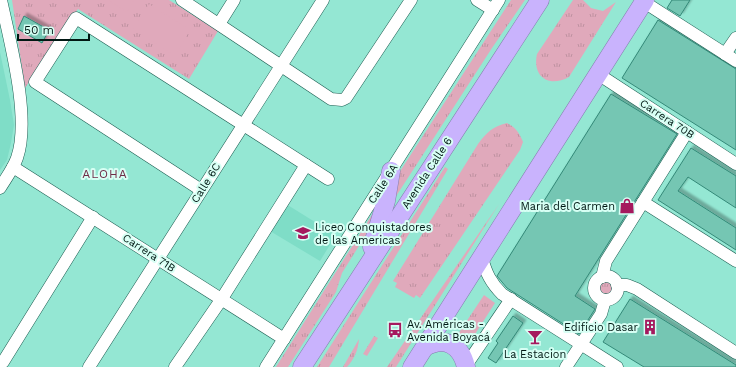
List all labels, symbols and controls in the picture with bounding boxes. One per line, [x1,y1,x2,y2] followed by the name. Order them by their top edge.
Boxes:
[18,16,89,42] scale bar
[24,23,54,37] text: 50 m
[637,97,697,141] street label: Carrera 70B
[399,135,455,211] street label: Avenida Calle 6
[189,160,224,205] street label: Calle 6C
[365,162,401,206] street label: Calle 6A
[82,167,128,181] district label: ALOHA
[618,197,636,215] shop icon: Maria del Carmen
[520,200,615,213] place label: Maria del Carmen
[315,221,432,247] place label: Liceo Conquistadores de las Americas
[294,224,312,242] school or university icon: Liceo Conquistadores de las Americas
[120,231,178,275] street label: Carrera 71B
[407,318,490,344] place label: Av. Américas - Avenida Boyacá
[641,318,659,336] building icon: Edificio Dasar
[386,321,404,339] bus stop icon: Av. Américas - Avenida Boyacá
[564,321,638,334] place label: Edificio Dasar
[526,328,544,346] bar icon: La Estacion
[504,348,566,361] place label: La Estacion

